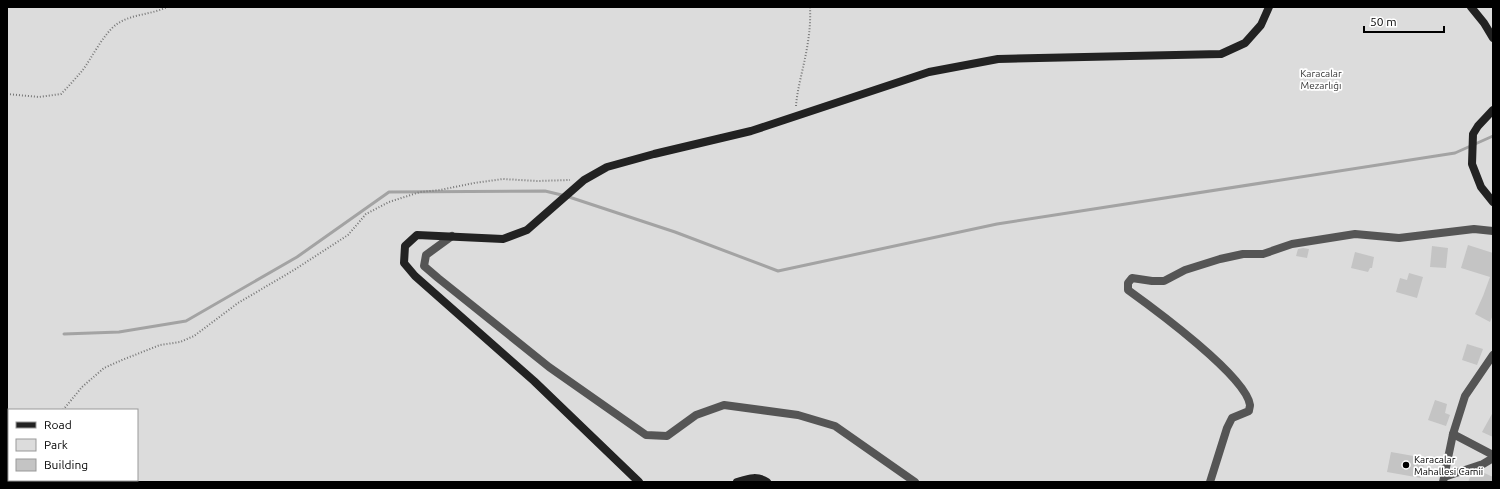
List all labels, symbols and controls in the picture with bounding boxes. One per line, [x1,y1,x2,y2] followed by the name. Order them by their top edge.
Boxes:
[1364,8,1444,34] scale bar
[1370,15,1397,28] text: 50 m
[1300,68,1342,91] park label: Karacalar Mezarlığı
[8,409,138,481] legend
[44,418,72,431] text: Road
[44,438,68,451] text: Park
[1414,454,1483,477] place label: Karacalar Mahallesi Camii
[44,458,88,471] text: Building
[1401,460,1411,470] marker: Karacalar Mahallesi Camii

